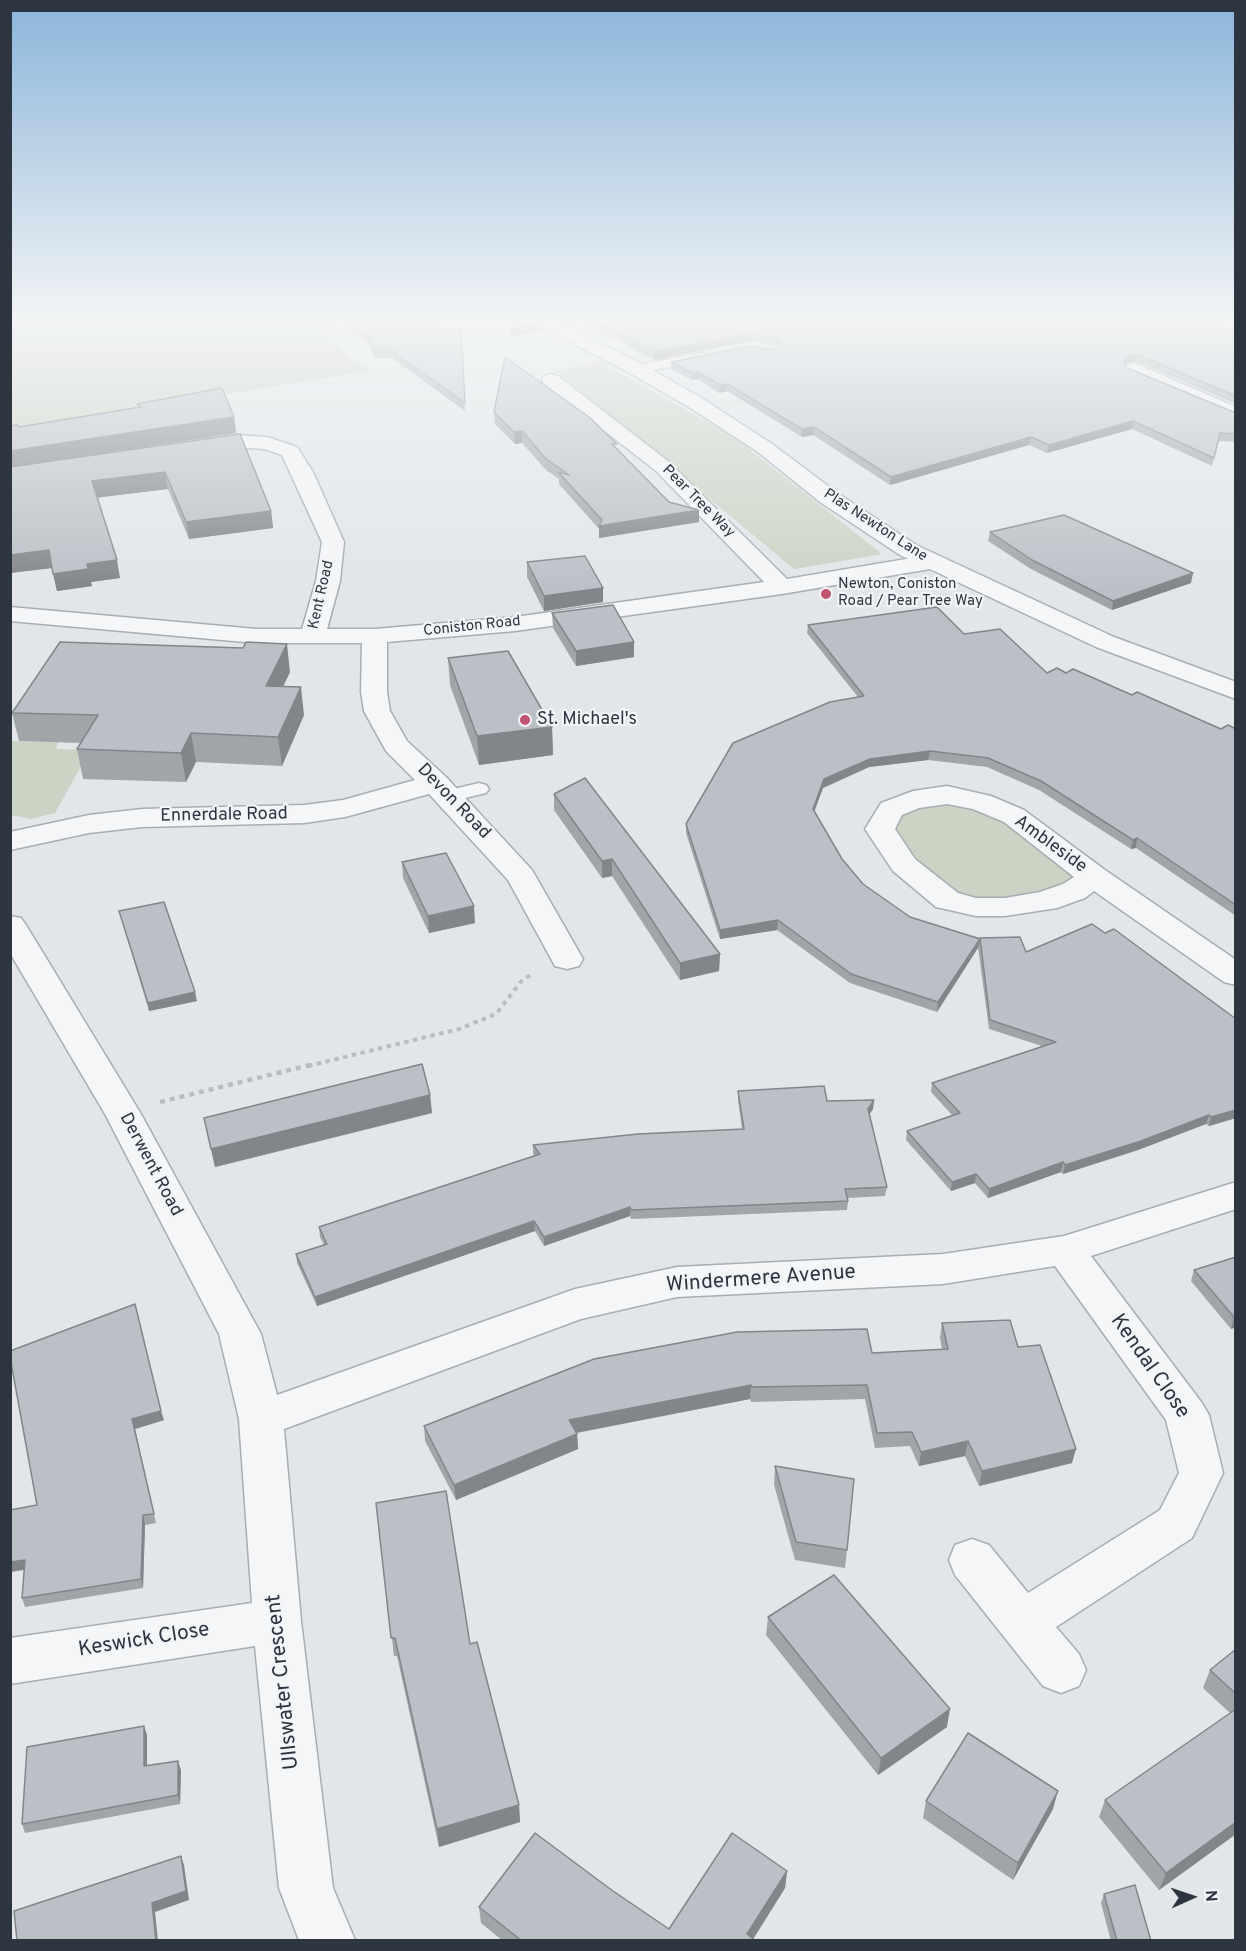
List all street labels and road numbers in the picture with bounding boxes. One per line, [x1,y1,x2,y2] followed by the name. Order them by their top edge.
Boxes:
[658,462,738,542] street label: Pear Tree Way
[820,486,930,566] street label: Plas Newton Lane
[305,559,339,631] street label: Kent Road
[422,613,522,641] street label: Coniston Road
[412,760,494,844] street label: Devon Road
[160,804,288,828] street label: Ennerdale Road
[1009,811,1091,879] street label: Ambleside
[114,1110,186,1220] street label: Derwent Road
[665,1261,857,1299] street label: Windermere Avenue
[1104,1310,1194,1424] street label: Kendal Close
[262,1593,306,1771] street label: Ullswater Crescent
[77,1618,211,1664] street label: Keswick Close

